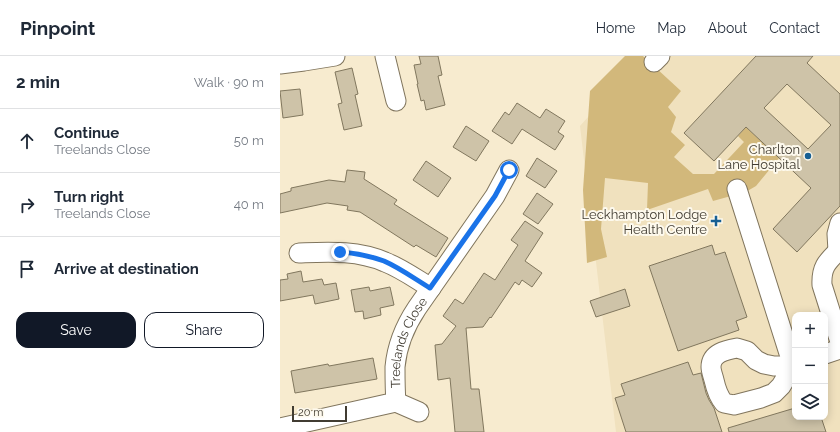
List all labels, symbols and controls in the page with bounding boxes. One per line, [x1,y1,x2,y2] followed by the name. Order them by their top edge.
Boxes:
[20,17,95,39] text: Pinpoint
[596,20,635,36] text: Home
[657,20,686,36] text: Map
[708,20,747,36] text: About
[769,20,820,36] text: Contact
[16,72,60,92] text: 2 min
[194,75,264,90] text: Walk · 90 m
[54,124,119,142] text: Continue
[16,130,38,152] icon: ahead
[234,133,264,148] text: 50 m
[54,142,150,157] text: Treelands Close
[717,142,800,172] place label: Charlton Lane Hospital
[803,151,813,161] marker: Charlton Lane Hospital
[500,161,518,179] route start
[54,188,124,206] text: Turn right
[16,194,38,216] icon: right
[234,197,264,212] text: 40 m
[54,206,150,221] text: Treelands Close
[582,207,707,237] place label: Leckhampton Lodge Health Centre
[710,215,722,227] marker: Leckhampton Lodge Health Centre
[331,243,349,261] route end
[16,258,38,280] icon: arrive
[54,260,199,278] text: Arrive at destination
[388,294,430,388] street label: Treelands Close
[16,312,136,348] button: Save
[144,312,264,348] button: Share
[792,312,828,420] map controls
[792,312,828,348] button: +
[792,348,828,384] button: −
[792,384,828,420] button: layers
[292,404,347,423] scale bar
[298,406,323,419] text: 20 m

